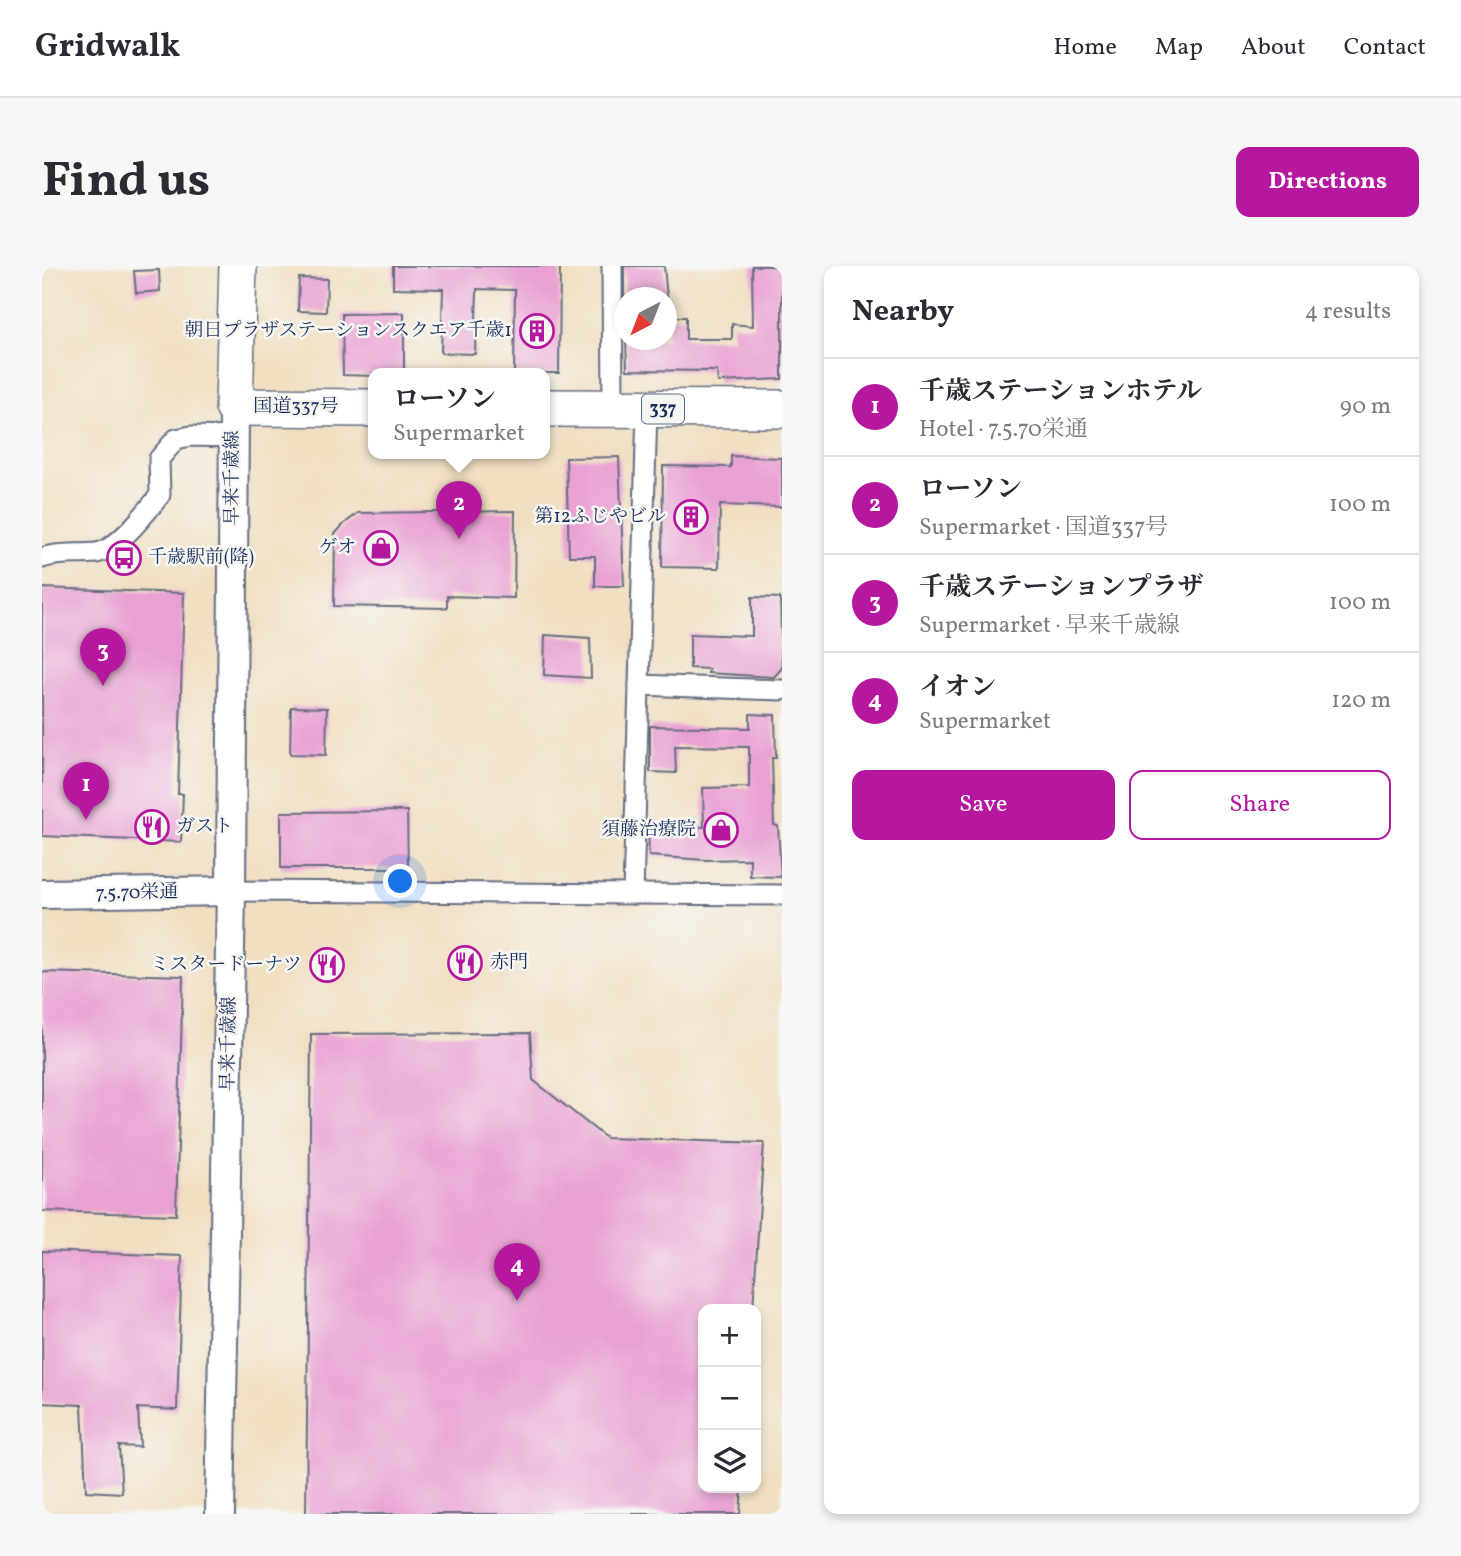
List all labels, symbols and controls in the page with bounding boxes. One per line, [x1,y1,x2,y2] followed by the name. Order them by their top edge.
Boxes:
[35,25,180,71] text: Gridwalk
[1053,31,1117,65] text: Home
[1155,31,1203,65] text: Map
[1241,31,1306,65] text: About
[1344,31,1426,65] text: Contact
[1236,147,1419,217] button: Directions
[42,148,210,217] text: Find us
[614,287,677,350] north arrow
[852,291,954,333] text: Nearby
[1305,296,1391,328] text: 4 results
[518,312,556,350] building icon: 朝日プラザステーションスクエア千歳1
[184,318,512,344] place label: 朝日プラザステーションスクエア千歳1
[368,368,550,459] popup
[919,374,1202,410] text: 千歳ステーションホテル
[393,382,496,418] text: ローソン
[870,391,880,423] text: 1
[1340,391,1391,423] text: 90 m
[253,394,339,420] street label: 国道337号
[642,394,684,424] road number: 337
[919,414,1088,446] text: Hotel · 7.5.70栄通
[393,418,525,450] text: Supermarket
[220,430,246,526] street label: 早来千歳線
[919,472,1022,508] text: ローソン
[436,481,482,539] pin: 2
[869,489,881,521] text: 2
[1329,489,1391,521] text: 100 m
[672,498,710,536] building icon: 第12ふじやビル
[534,504,666,530] place label: 第12ふじやビル
[919,512,1168,544] text: Supermarket · 国道337号
[362,529,400,567] shop icon: ゲオ
[318,535,356,561] place label: ゲオ
[105,539,143,577] bus stop icon: 千歳駅前(降)
[148,545,254,571] place label: 千歳駅前(降)
[919,570,1203,606] text: 千歳ステーションプラザ
[869,587,881,619] text: 3
[1329,587,1391,619] text: 100 m
[919,610,1180,642] text: Supermarket · 早来千歳線
[80,628,126,686] pin: 3
[919,670,996,706] text: イオン
[868,685,882,717] text: 4
[1331,685,1391,717] text: 120 m
[919,706,1051,738] text: Supermarket
[63,762,109,820] pin: 1
[852,770,1115,840] button: Save
[1129,770,1391,840] button: Share
[133,808,171,846] restaurant icon: ガスト
[702,811,740,849] shop icon: 須藤治療院
[176,814,233,840] place label: ガスト
[601,817,696,843] place label: 須藤治療院
[383,864,417,898] your location
[96,879,178,907] street label: 7.5.70栄通
[446,944,484,982] restaurant icon: 赤門
[308,946,346,984] restaurant icon: ミスタードーナツ
[490,950,528,976] place label: 赤門
[150,952,302,978] place label: ミスタードーナツ
[215,996,243,1092] street label: 早来千歳線
[494,1243,540,1301] pin: 4
[698,1304,761,1493] map controls
[698,1304,761,1367] button: +
[698,1367,761,1430] button: −
[698,1430,761,1493] button: layers

